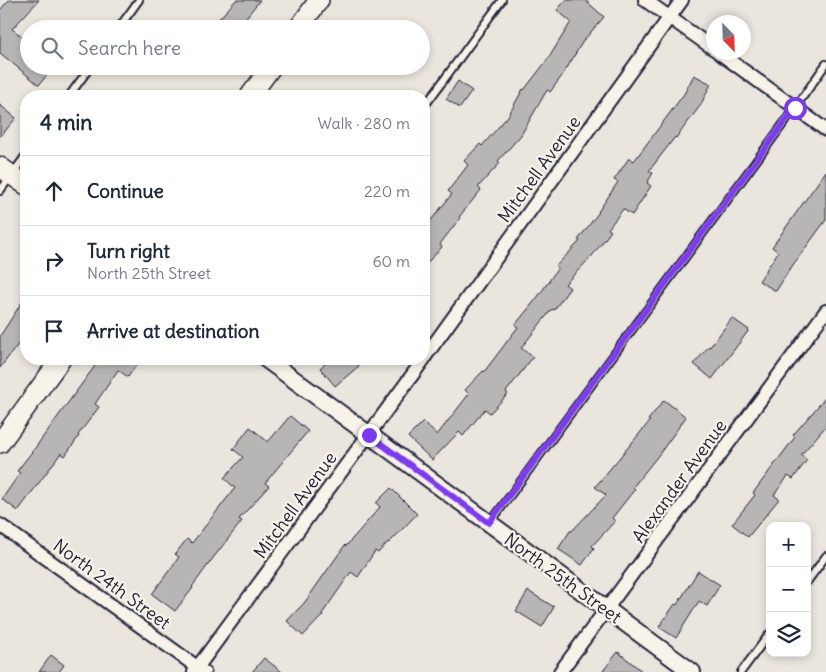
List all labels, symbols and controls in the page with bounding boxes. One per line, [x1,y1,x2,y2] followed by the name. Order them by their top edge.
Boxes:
[706,15,751,60] north arrow
[20,20,430,75] search box
[38,34,66,62] icon: search
[78,36,181,60] text: Search here
[784,97,807,120] route start
[40,109,92,136] text: 4 min
[493,111,585,227] street label: Mitchell Avenue
[318,113,410,133] text: Walk · 280 m
[40,177,68,205] icon: ahead
[87,179,164,203] text: Continue
[364,181,410,201] text: 220 m
[87,239,170,263] text: Turn right
[40,247,68,275] icon: right
[372,251,410,271] text: 60 m
[87,263,211,283] text: North 25th Street
[40,317,68,345] icon: arrive
[87,319,260,343] text: Arrive at destination
[627,415,731,547] street label: Alexander Avenue
[358,424,381,447] route end
[249,447,341,563] street label: Mitchell Avenue
[766,522,811,657] map controls
[766,522,811,567] button: +
[500,528,626,628] street label: North 25th Street
[49,534,175,634] street label: North 24th Street
[766,567,811,612] button: −
[766,612,811,657] button: layers

